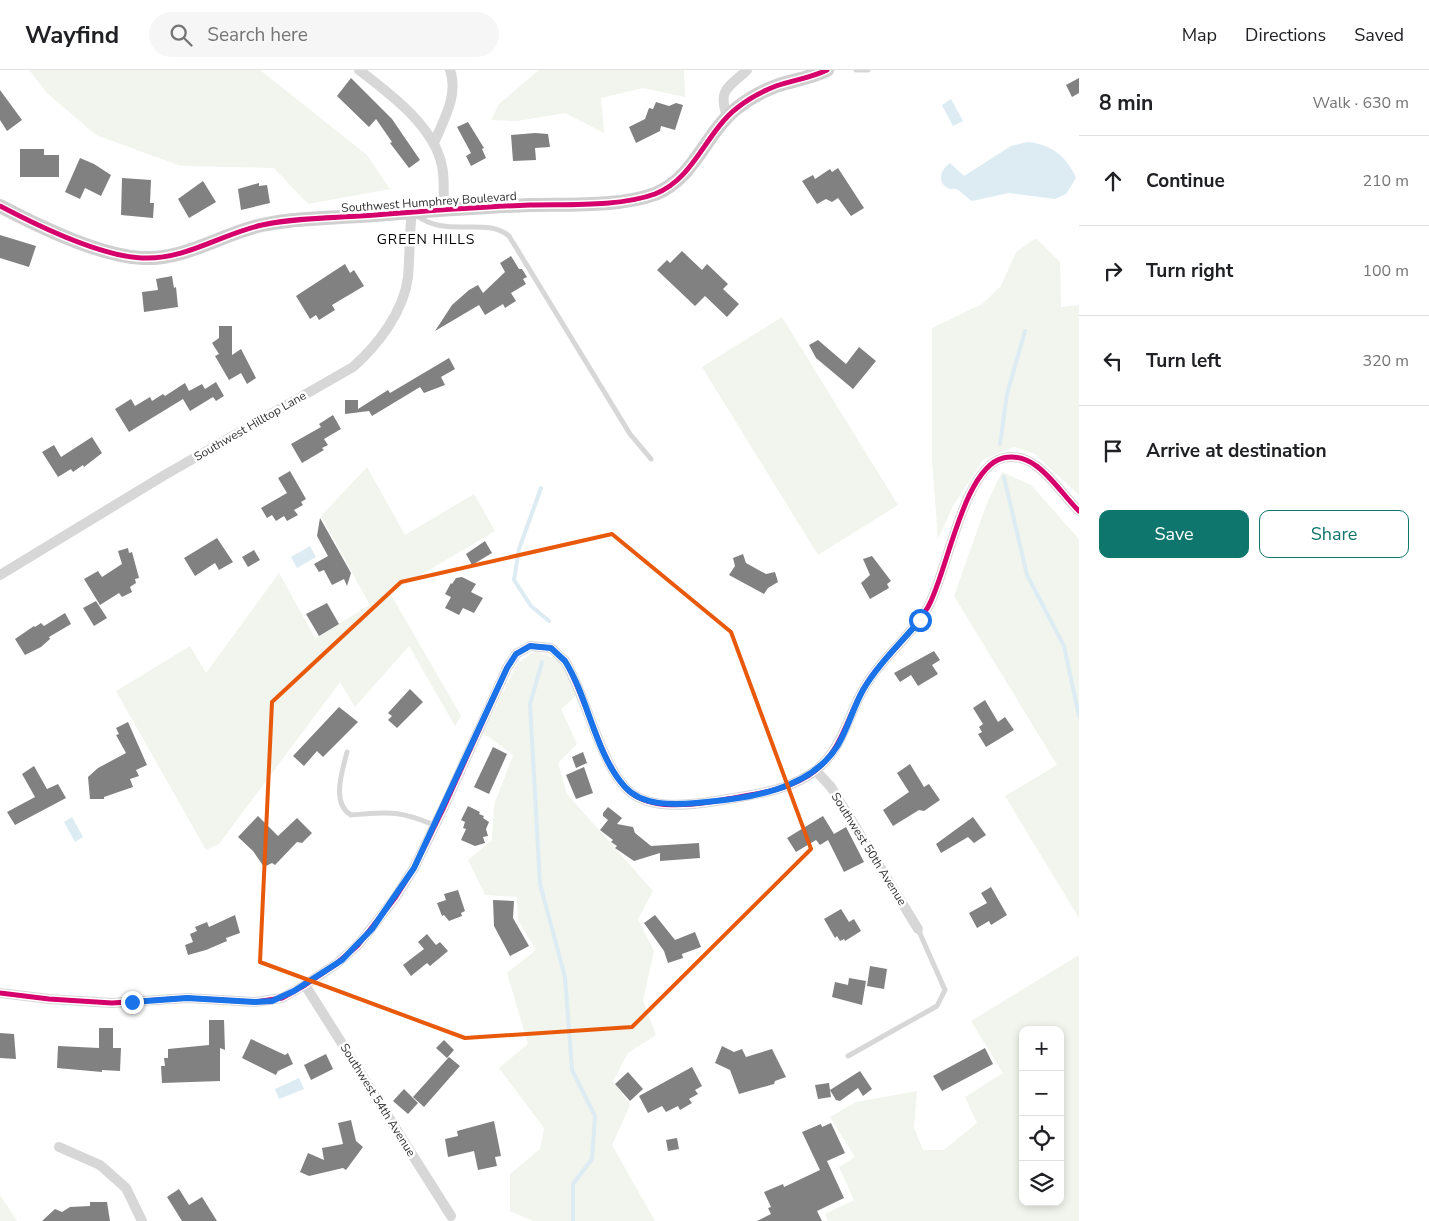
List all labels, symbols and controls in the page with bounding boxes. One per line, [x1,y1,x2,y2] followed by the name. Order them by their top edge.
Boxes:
[149,12,499,57] search box
[25,19,119,51] text: Wayfind
[167,21,195,49] icon: search
[207,22,308,48] text: Search here
[1182,23,1217,47] text: Map
[1245,23,1326,47] text: Directions
[1354,23,1404,47] text: Saved
[1099,89,1153,117] text: 8 min
[1313,92,1409,114] text: Walk · 630 m
[1099,167,1127,195] icon: ahead
[1146,168,1225,194] text: Continue
[1362,170,1409,192] text: 210 m
[341,188,517,216] street label: Southwest Humphrey Boulevard
[377,230,475,249] district label: GREEN HILLS
[1099,257,1127,285] icon: right
[1146,258,1233,284] text: Turn right
[1362,260,1409,282] text: 100 m
[1099,347,1127,375] icon: left
[1146,348,1221,374] text: Turn left
[1362,350,1409,372] text: 320 m
[191,387,309,465] street label: Southwest Hilltop Lane
[1099,437,1127,465] icon: arrive
[1146,438,1327,464] text: Arrive at destination
[1099,510,1249,558] button: Save
[1259,510,1409,558] button: Share
[909,609,932,632] route start
[828,789,910,909] street label: Southwest 50th Avenue
[121,991,144,1014] route end
[1019,1026,1064,1206] map controls
[1019,1026,1064,1071] button: +
[337,1040,419,1160] street label: Southwest 54th Avenue
[1019,1071,1064,1116] button: −
[1019,1116,1064,1161] button: locate
[1019,1161,1064,1206] button: layers

